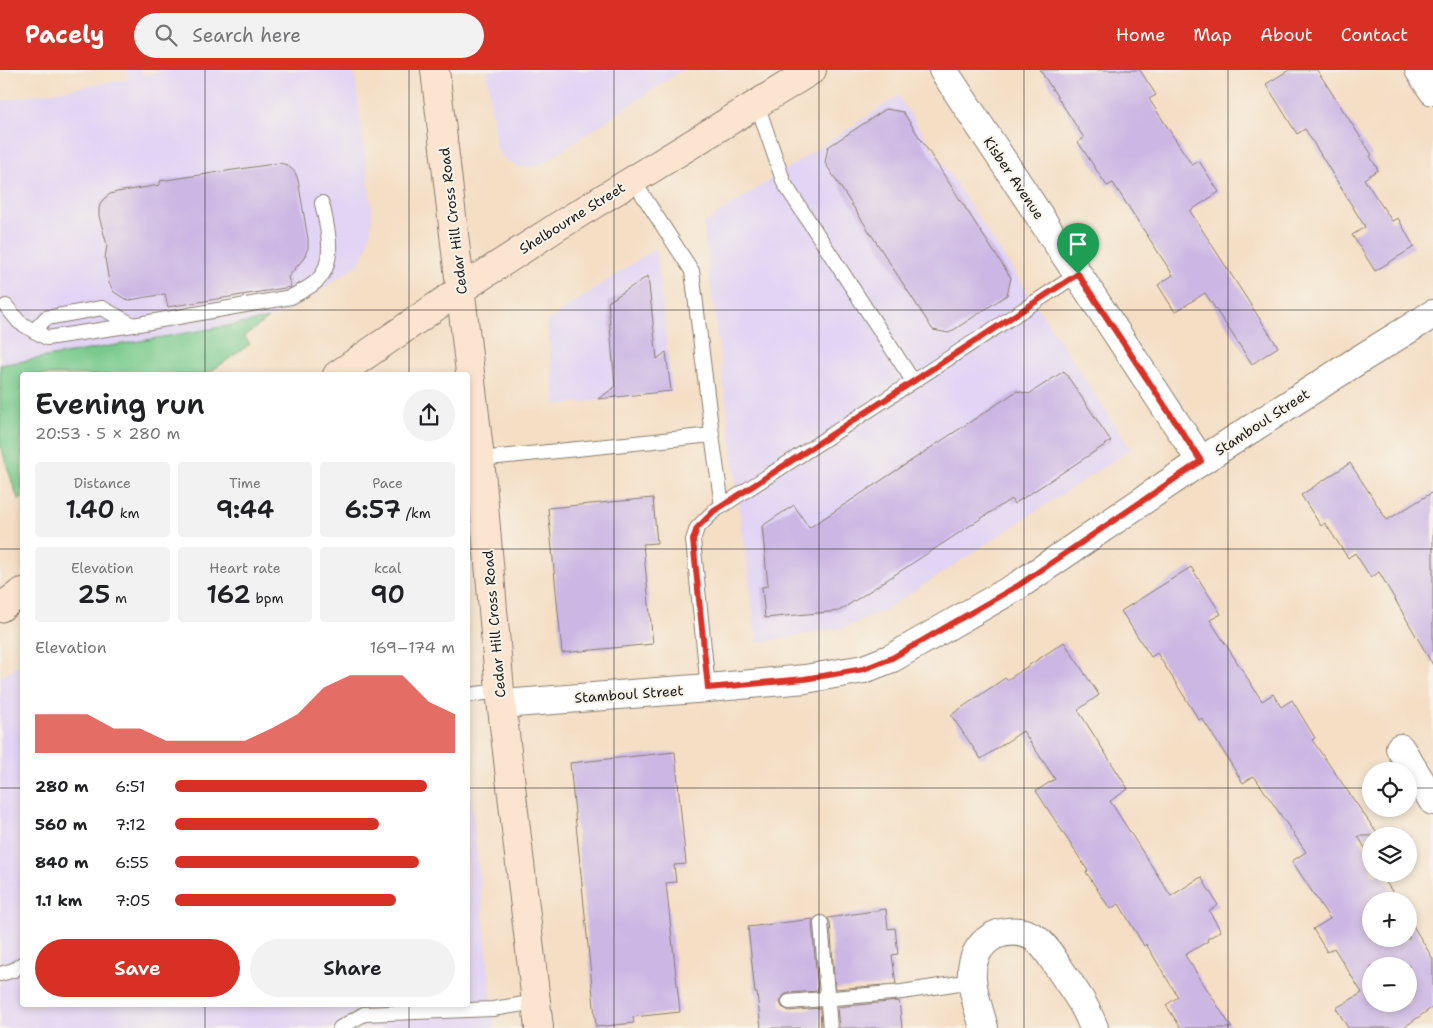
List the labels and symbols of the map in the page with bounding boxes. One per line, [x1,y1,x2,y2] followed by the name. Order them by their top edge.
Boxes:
[980,133,1048,223] street label: Kisber Avenue
[435,146,471,295] street label: Cedar Hill Cross Road
[516,178,628,258] street label: Shelbourne Street
[1057,223,1099,274] pin
[1211,385,1313,459] street label: Stamboul Street
[479,549,509,698] street label: Cedar Hill Cross Road
[574,681,684,707] street label: Stamboul Street

